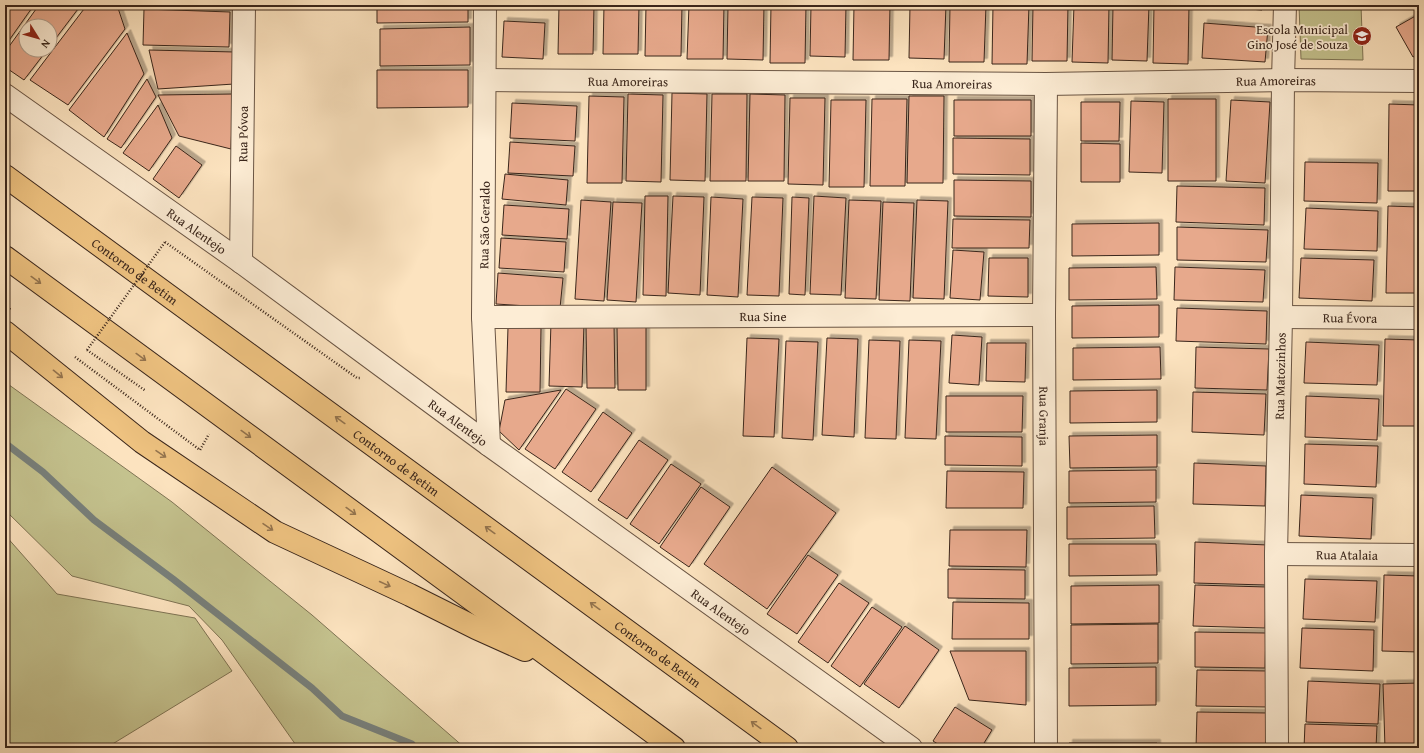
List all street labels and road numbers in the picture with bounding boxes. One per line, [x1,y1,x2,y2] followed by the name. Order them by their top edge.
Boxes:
[1236,71,1316,91] street label: Rua Amoreiras
[588,72,668,91] street label: Rua Amoreiras
[912,74,992,94] street label: Rua Amoreiras
[233,105,253,162] street label: Rua Póvoa
[474,181,495,269] street label: Rua São Geraldo
[163,203,231,259] street label: Rua Alentejo
[88,233,182,310] street label: Contorno de Betim
[739,307,787,326] street label: Rua Sine
[1323,308,1378,328] street label: Rua Évora
[1270,332,1291,420] street label: Rua Matozinhos
[1034,386,1054,447] street label: Rua Granja
[424,394,492,451] street label: Rua Alentejo
[349,425,444,501] street label: Contorno de Betim
[1316,545,1379,565] street label: Rua Atalaia
[687,584,755,640] street label: Rua Alentejo
[611,616,705,692] street label: Contorno de Betim

